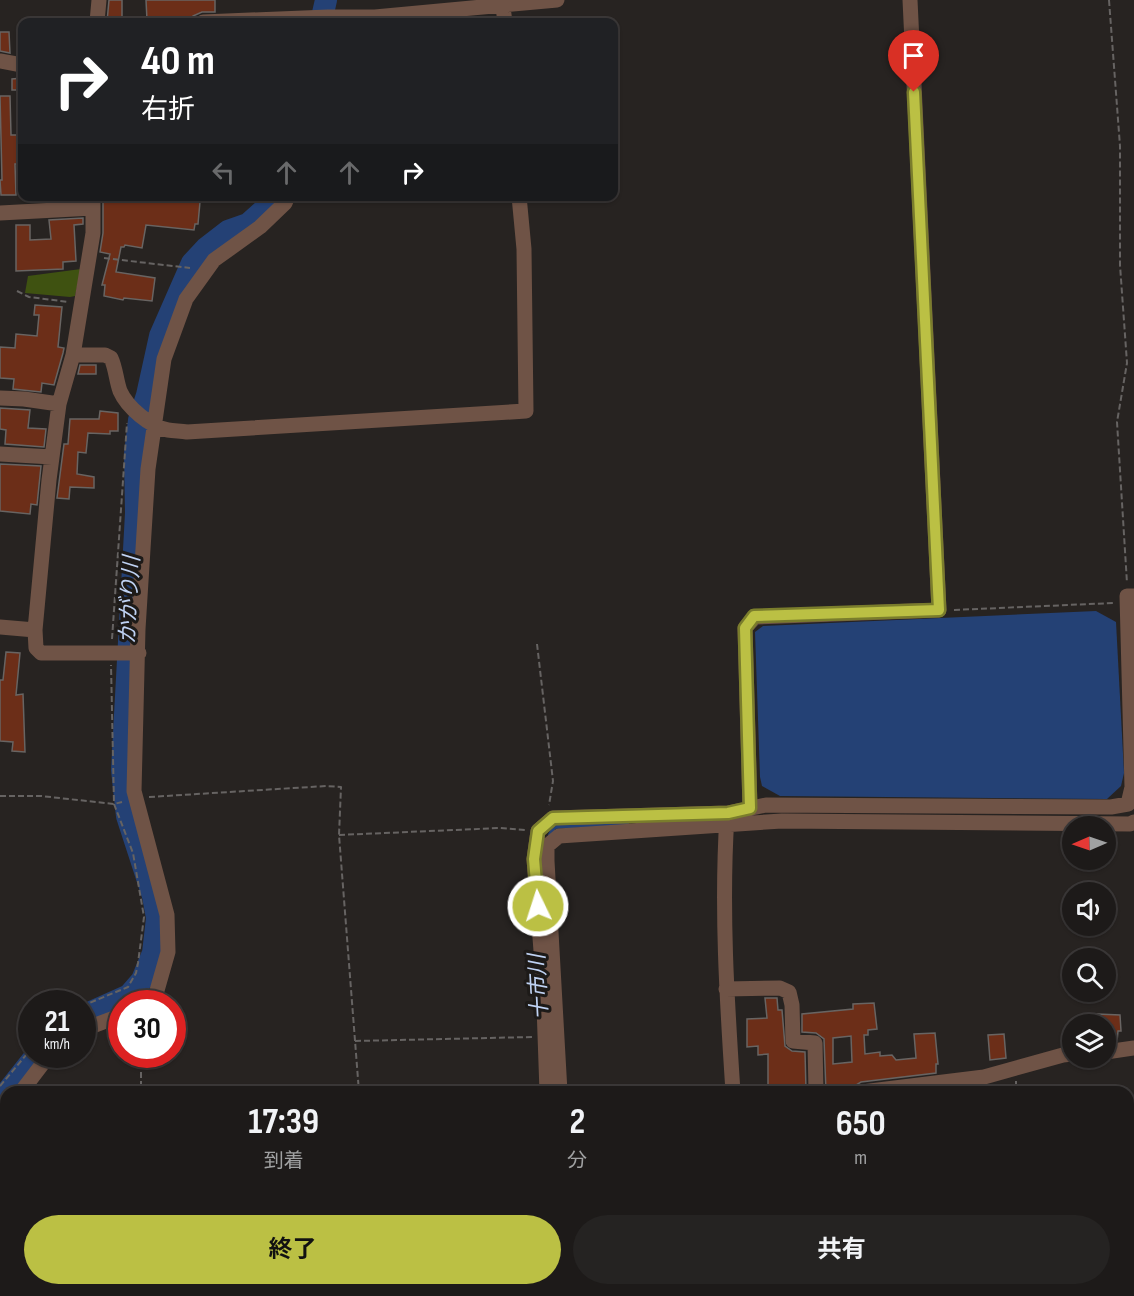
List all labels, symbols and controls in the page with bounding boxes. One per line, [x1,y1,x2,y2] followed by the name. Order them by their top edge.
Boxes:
[888,30,939,92] pin
[141,36,215,87] text: 40 m
[897,39,930,72] icon: arrive
[42,42,120,120] icon: right
[141,94,195,126] text: 右折
[207,156,240,189] icon: left
[270,156,303,189] icon: ahead
[333,156,366,189] icon: ahead
[396,156,429,189] icon: right
[114,553,146,645] water label: かがり川
[1062,816,1116,870] north arrow
[1062,816,1116,1068] map controls
[506,874,570,938] position arrow
[1062,882,1116,936] button: sound
[1062,948,1116,1002] button: search
[524,951,554,1021] water label: 十市川
[108,990,186,1068] speed limit sign: 30
[45,1004,69,1040] text: 21
[1062,1014,1116,1068] button: layers
[44,1035,70,1054] text: km/h
[248,1101,319,1144] text: 17:39
[569,1101,585,1144] text: 2
[836,1103,886,1146] text: 650
[854,1146,867,1170] text: m
[264,1149,304,1173] text: 到着
[567,1149,587,1173] text: 分
[24,1215,561,1284] button: 終了
[573,1215,1110,1284] button: 共有

